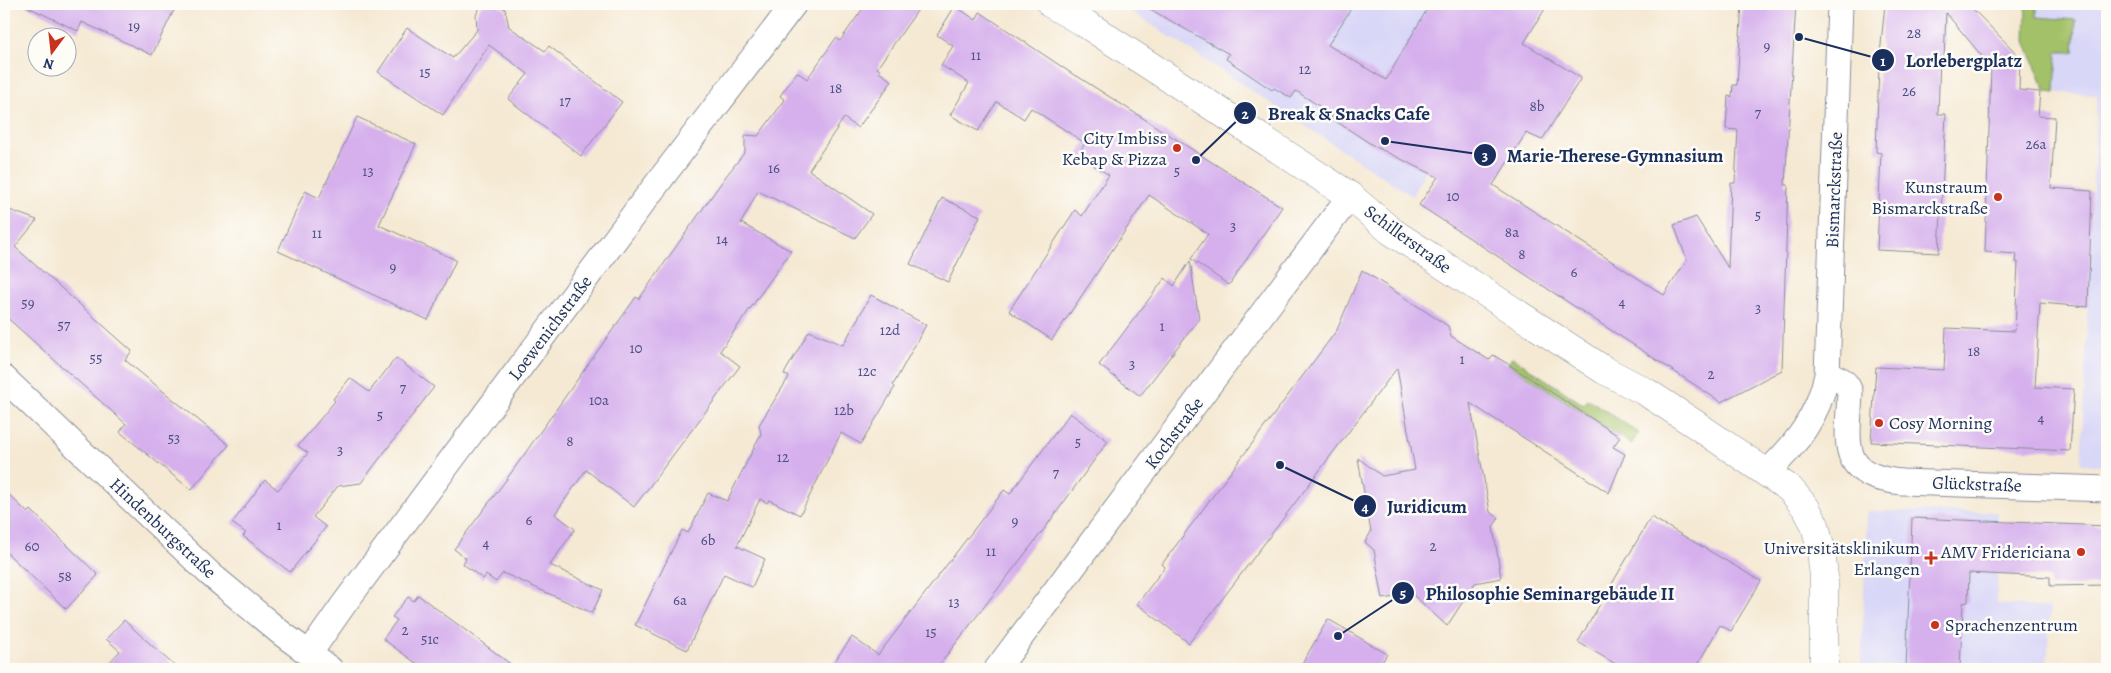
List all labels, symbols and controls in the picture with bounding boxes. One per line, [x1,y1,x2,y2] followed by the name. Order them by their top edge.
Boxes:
[128,16,140,36] house number: 19
[1907,23,1921,43] house number: 28
[28,28,78,78] north arrow
[1764,36,1771,56] house number: 9
[1870,43,2032,77] callout: Lorlebergplatz
[971,45,981,65] house number: 11
[1906,48,2023,74] text: Lorlebergplatz
[1880,51,1886,71] text: 1
[41,54,56,75] text: N
[1299,59,1311,79] house number: 12
[419,62,431,82] house number: 15
[830,78,842,98] house number: 18
[1902,81,1916,101] house number: 26
[559,91,571,111] house number: 17
[1233,96,1440,130] callout: Break & Snacks Cafe
[1530,96,1545,116] house number: 8b
[1268,101,1430,127] text: Break & Snacks Cafe
[1755,103,1762,123] house number: 7
[1241,104,1249,124] text: 2
[1062,126,1168,171] place label: City Imbiss Kebap & Pizza
[1820,131,1848,249] street label: Bismarckstraße
[2025,134,2047,154] house number: 26a
[1472,138,1734,172] callout: Marie-Therese-Gymnasium
[1171,142,1183,154] marker: City Imbiss Kebap & Pizza
[1507,143,1723,169] text: Marie-Therese-Gymnasium
[1482,146,1488,166] text: 3
[768,158,780,178] house number: 16
[362,161,374,181] house number: 13
[1174,161,1180,181] house number: 5
[1871,175,1988,220] place label: Kunstraum Bismarckstraße
[1446,186,1460,206] house number: 10
[1992,191,2004,203] marker: Kunstraum Bismarckstraße
[1360,199,1456,279] street label: Schillerstraße
[1755,205,1761,225] house number: 5
[1230,216,1236,236] house number: 3
[1505,222,1519,242] house number: 8a
[312,223,322,243] house number: 11
[716,229,728,249] house number: 14
[1518,244,1526,264] house number: 8
[390,257,397,277] house number: 9
[1571,262,1578,282] house number: 6
[503,271,597,385] street label: Loewenichstraße
[1619,292,1626,312] house number: 4
[21,293,35,313] house number: 59
[1755,298,1761,318] house number: 3
[58,315,71,335] house number: 57
[1159,316,1165,336] house number: 1
[880,320,901,340] house number: 12d
[629,338,643,358] house number: 10
[1968,341,1980,361] house number: 18
[90,348,102,368] house number: 55
[1459,349,1465,369] house number: 1
[1129,354,1135,374] house number: 3
[858,361,876,381] house number: 12c
[1707,364,1715,384] house number: 2
[400,378,407,398] house number: 7
[589,390,609,410] house number: 10a
[1139,392,1209,474] street label: Kochstraße
[834,400,854,420] house number: 12b
[377,405,383,425] house number: 5
[2038,408,2045,428] house number: 4
[1889,411,1992,435] place label: Cosy Morning
[1873,417,1885,429] marker: Cosy Morning
[168,428,180,448] house number: 53
[566,431,574,451] house number: 8
[1075,432,1081,452] house number: 5
[337,440,343,460] house number: 3
[777,447,789,467] house number: 12
[1053,463,1060,483] house number: 7
[1932,470,2022,498] street label: Glückstraße
[104,472,222,584] street label: Hindenburgstraße
[1352,489,1477,523] callout: Juridicum
[1387,494,1467,520] text: Juridicum
[1361,497,1369,517] text: 4
[526,510,533,530] house number: 6
[1012,511,1019,531] house number: 9
[276,515,282,535] house number: 1
[701,530,716,550] house number: 6b
[483,533,490,553] house number: 4
[25,536,39,556] house number: 60
[1429,536,1437,556] house number: 2
[1764,536,1920,581] place label: Universitätsklinikum Erlangen
[1940,540,2072,564] place label: AMV Fridericiana
[986,541,996,561] house number: 11
[2075,546,2087,558] marker: AMV Fridericiana
[1924,551,1938,565] marker: Universitätsklinikum Erlangen
[58,566,72,586] house number: 58
[1390,576,1684,610] callout: Philosophie Seminargebäude II
[1426,581,1674,607] text: Philosophie Seminargebäude II
[1400,583,1406,603] text: 5
[673,590,687,610] house number: 6a
[948,592,960,612] house number: 13
[1945,613,2078,637] place label: Sprachenzentrum
[1929,619,1941,631] marker: Sprachenzentrum
[401,620,409,640] house number: 2
[925,622,937,642] house number: 15
[421,629,439,649] house number: 51c

